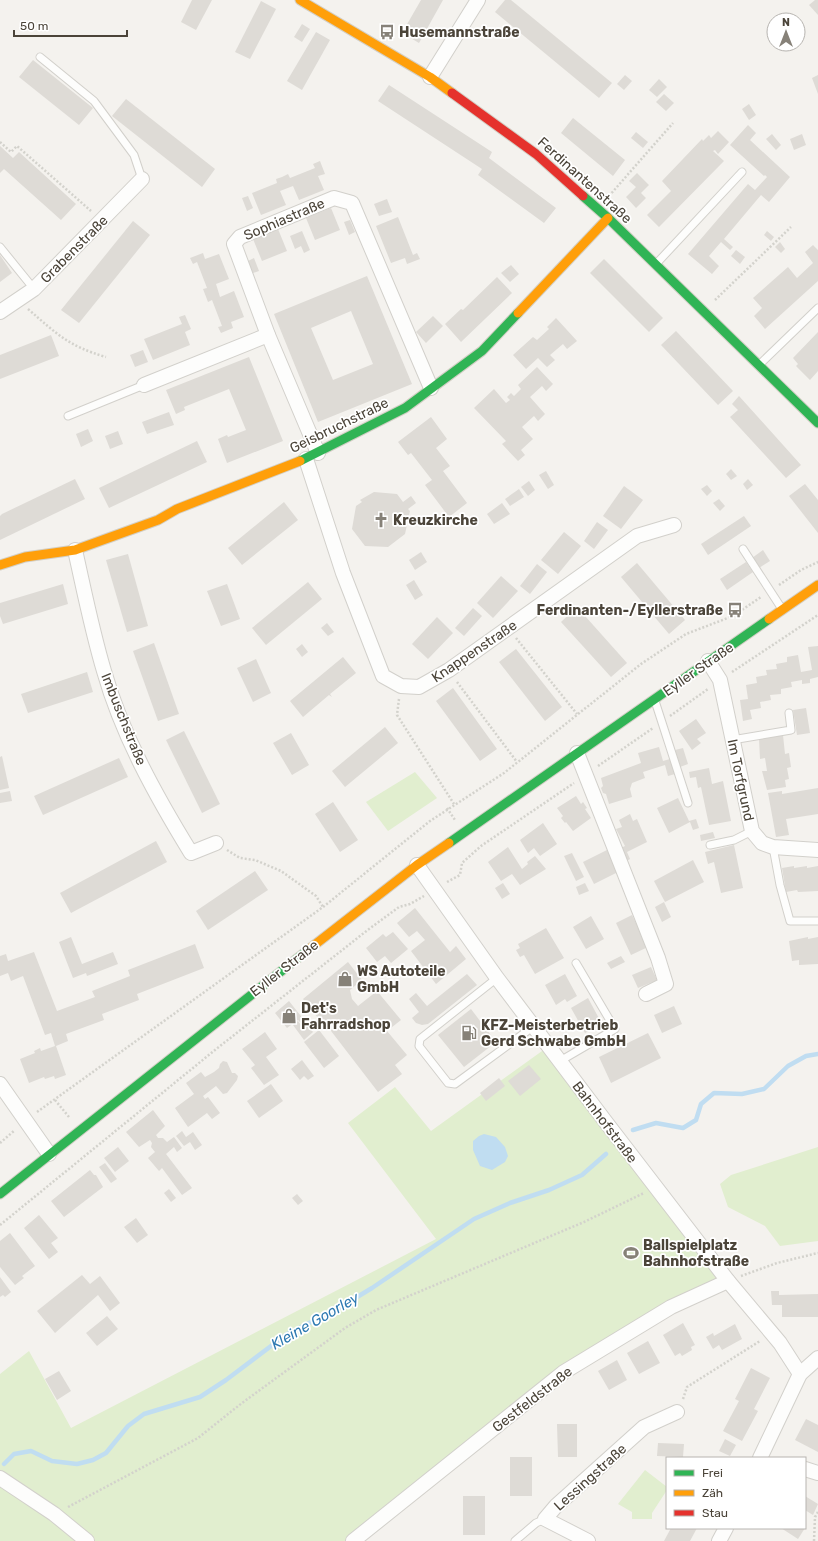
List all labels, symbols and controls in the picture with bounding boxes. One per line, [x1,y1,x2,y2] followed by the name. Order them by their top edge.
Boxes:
[14,12,127,38] scale bar
[766,12,806,52] north arrow
[782,16,790,29] text: N
[20,19,48,33] text: 50 m
[378,23,396,41] bus stop icon: Husemannstraße
[399,24,520,41] place label: Husemannstraße
[534,134,635,227] street label: Ferdinantenstraße
[241,195,327,244] street label: Sophiastraße
[37,212,112,287] street label: Grabenstraße
[287,394,392,457] street label: Geisbruchstraße
[372,511,390,529] church icon: Kreuzkirche
[393,512,478,529] place label: Kreuzkirche
[726,601,744,619] bus stop icon: Ferdinanten-/Eyllerstraße
[536,602,723,619] place label: Ferdinanten-/Eyllerstraße
[428,617,520,686] street label: Knappenstraße
[660,639,737,700] street label: Eyller Straße
[97,671,150,768] street label: Imbuschstraße
[724,737,758,823] street label: Im Torfgrund
[247,936,322,1000] street label: Eyller Straße
[357,963,446,996] place label: WS Autoteile GmbH
[336,970,354,988] shop icon: WS Autoteile GmbH
[301,1000,391,1033] place label: Det's Fahrradshop
[280,1007,298,1025] shop icon: Det's Fahrradshop
[481,1017,626,1050] place label: KFZ-Meisterbetrieb Gerd Schwabe GmbH
[460,1024,478,1042] fuel station icon: KFZ-Meisterbetrieb Gerd Schwabe GmbH
[568,1078,641,1167] street label: Bahnhofstraße
[643,1237,749,1270] place label: Ballspielplatz Bahnhofstraße
[622,1244,640,1262] sports icon: Ballspielplatz Bahnhofstraße
[268,1288,363,1354] water label: Kleine Goorley
[489,1363,576,1436] street label: Gestfeldstraße
[551,1440,630,1514] street label: Lessingstraße
[666,1457,806,1529] legend
[702,1466,723,1480] text: Frei
[702,1486,723,1500] text: Zäh
[702,1506,728,1520] text: Stau

